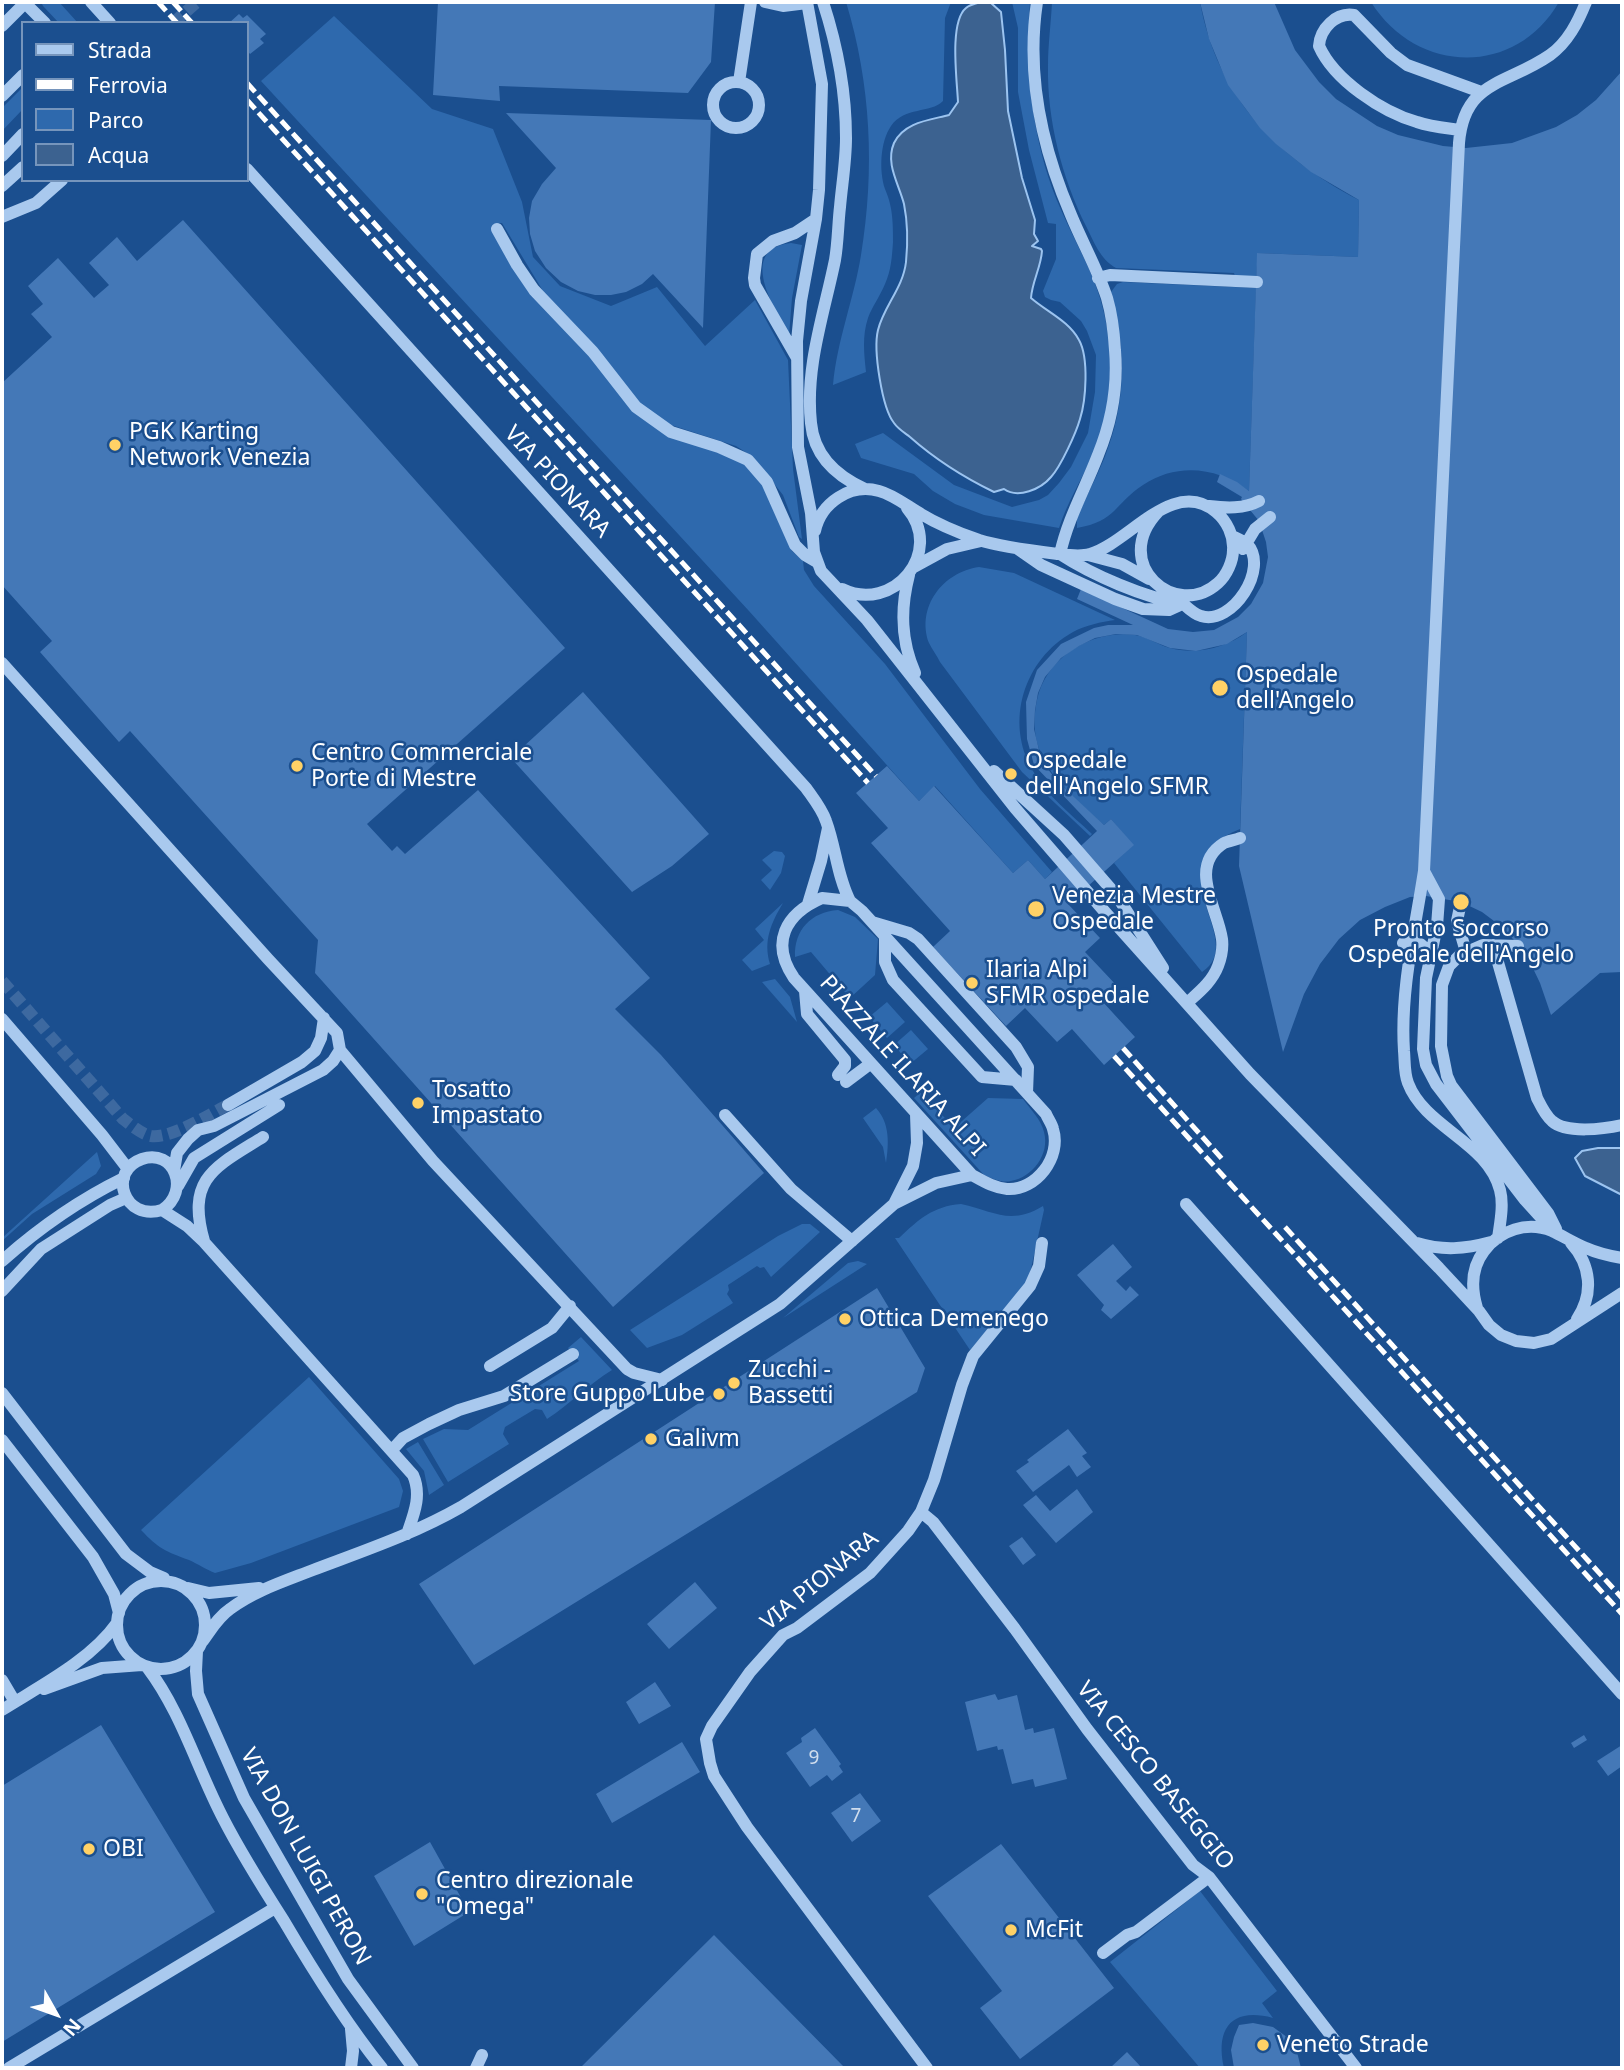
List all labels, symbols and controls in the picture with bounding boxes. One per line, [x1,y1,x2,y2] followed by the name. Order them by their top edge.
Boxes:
[21,21,248,182] legend
[88,36,152,64] text: Strada
[88,71,168,99] text: Ferrovia
[88,106,144,134] text: Parco
[88,141,149,169] text: Acqua
[129,418,310,472] place label: PGK Karting Network Venezia
[498,420,616,544] street label: VIA PIONARA
[107,437,123,453] marker: PGK Karting Network Venezia
[1236,661,1354,715] place label: Ospedale dell'Angelo
[1210,678,1230,698] marker: Ospedale dell'Angelo
[311,739,532,793] place label: Centro Commerciale Porte di Mestre
[1025,747,1209,801] place label: Ospedale dell'Angelo SFMR
[289,758,305,774] marker: Centro Commerciale Porte di Mestre
[1003,766,1019,782] marker: Ospedale dell'Angelo SFMR
[1052,882,1216,936] place label: Venezia Mestre Ospedale
[1451,892,1471,912] marker: Pronto Soccorso Ospedale dell'Angelo
[1026,899,1046,919] marker: Venezia Mestre Ospedale
[1348,915,1574,969] place label: Pronto Soccorso Ospedale dell'Angelo
[986,956,1150,1010] place label: Ilaria Alpi SFMR ospedale
[813,970,991,1162] street label: PIAZZALE ILARIA ALPI
[964,975,980,991] marker: Ilaria Alpi SFMR ospedale
[432,1076,543,1130] place label: Tosatto Impastato
[410,1095,426,1111] marker: Tosatto Impastato
[859,1305,1049,1333] place label: Ottica Demenego
[837,1311,853,1327] marker: Ottica Demenego
[748,1356,833,1410] place label: Zucchi - Bassetti
[726,1375,742,1391] marker: Zucchi - Bassetti
[510,1380,705,1408] place label: Store Guppo Lube
[711,1386,727,1402] marker: Store Guppo Lube
[665,1425,740,1453] place label: Galivm
[643,1431,659,1447] marker: Galivm
[756,1525,884,1637] street label: VIA PIONARA
[1070,1676,1240,1876] street label: VIA CESCO BASEGGIO
[234,1744,376,1970] street label: VIA DON LUIGI PERON
[809,1748,819,1770] house number: 9
[851,1806,861,1828] house number: 7
[103,1835,144,1863] place label: OBI
[81,1841,97,1857] marker: OBI
[436,1867,634,1921] place label: Centro direzionale "Omega"
[414,1886,430,1902] marker: Centro direzionale "Omega"
[1025,1916,1083,1944] place label: McFit
[1003,1922,1019,1938] marker: McFit
[21,1979,91,2049] north arrow
[57,2013,87,2042] text: N
[1277,2031,1429,2059] place label: Veneto Strade
[1255,2037,1271,2053] marker: Veneto Strade

